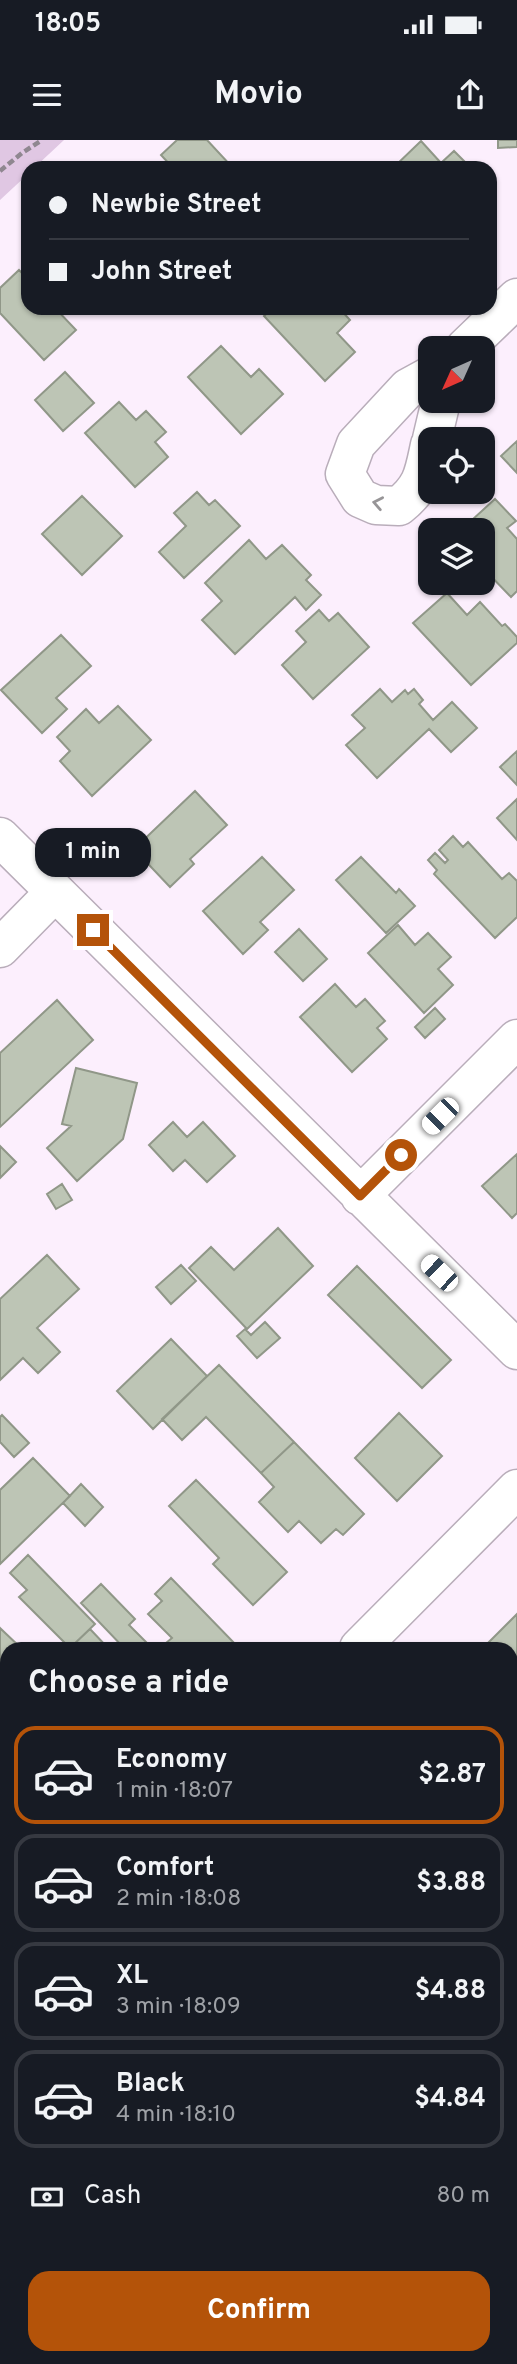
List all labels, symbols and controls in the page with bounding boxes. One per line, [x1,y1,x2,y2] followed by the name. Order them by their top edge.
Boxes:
[35,8,101,41] text: 18:05
[214,75,303,115] text: Movio
[28,76,66,114] icon: menu
[451,76,489,114] icon: share
[91,189,261,222] text: Newbie Street
[91,256,232,289] text: John Street
[418,336,495,413] north arrow
[418,336,495,595] map controls
[418,427,495,504] button: locate
[372,496,384,511] one-way arrow
[418,518,495,595] button: layers
[35,828,151,878] callout: 1 min
[65,838,121,867] text: 1 min
[77,914,109,946] route end
[418,1094,463,1138] car
[385,1139,417,1171] route start
[417,1251,462,1295] car
[28,1664,229,1704] text: Choose a ride
[32,1744,95,1807] icon: car
[116,1744,227,1777] text: Economy
[418,1759,486,1792] text: $2.87
[116,1777,233,1806] text: 1 min · 18:07
[32,1852,95,1915] icon: car
[116,1852,214,1885] text: Comfort
[416,1867,486,1900] text: $3.88
[116,1885,241,1914] text: 2 min · 18:08
[32,1960,95,2023] icon: car
[116,1960,148,1993] text: XL
[415,1975,486,2008] text: $4.88
[116,1993,241,2022] text: 3 min · 18:09
[32,2068,95,2131] icon: car
[116,2068,185,2101] text: Black
[414,2083,486,2116] text: $4.84
[116,2101,236,2130] text: 4 min · 18:10
[28,2178,66,2216] icon: cash
[84,2180,141,2213] text: Cash
[437,2182,490,2211] text: 80 m
[28,2271,490,2351] button: Confirm

